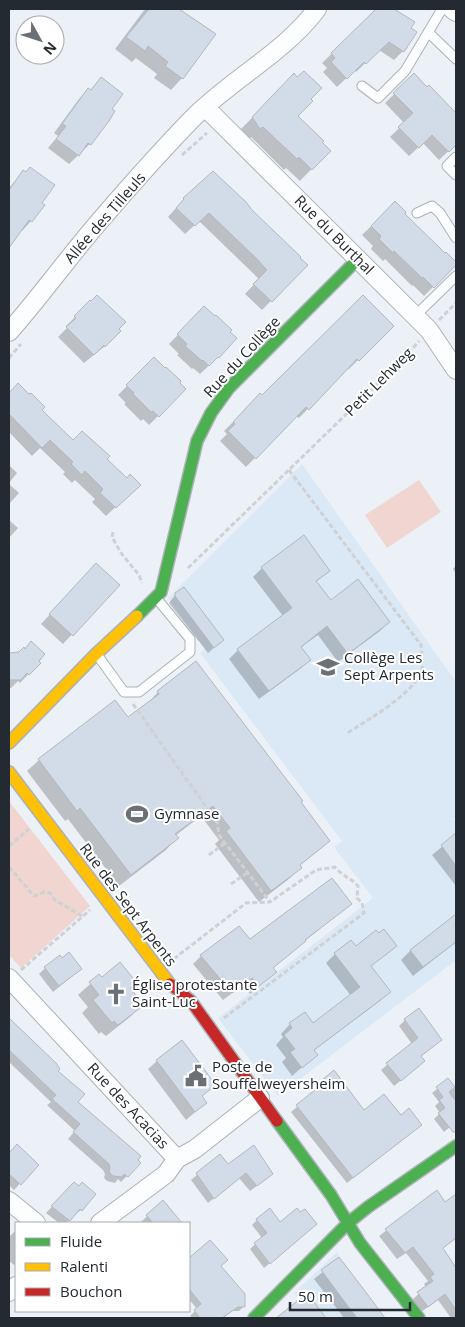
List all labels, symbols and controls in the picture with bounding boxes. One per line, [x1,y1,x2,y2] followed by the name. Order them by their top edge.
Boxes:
[15,15,65,65] north arrow
[39,38,61,59] text: N
[59,168,149,267] street label: Allée des Tilleuls
[291,190,379,278] street label: Rue du Burthal
[198,311,284,401] street label: Rue du Collège
[340,343,417,420] street label: Petit Lehweg
[344,647,434,684] place label: Collège Les Sept Arpents
[315,654,341,680] school or university icon: Collège Les Sept Arpents
[124,801,150,827] sports icon: Gymnase
[154,803,219,823] place label: Gymnase
[76,839,182,970] street label: Rue des Sept Arpents
[132,974,257,1011] place label: Église protestante Saint-Luc
[103,981,129,1007] church icon: Église protestante Saint-Luc
[212,1056,345,1093] place label: Poste de Souffelweyersheim
[84,1058,174,1153] street label: Rue des Acacias
[183,1063,209,1089] public building icon: Poste de Souffelweyersheim
[15,1222,190,1312] legend
[60,1231,102,1251] text: Fluide
[60,1256,108,1276] text: Ralenti
[290,1280,410,1312] scale bar
[60,1281,123,1301] text: Bouchon
[298,1286,333,1306] text: 50 m

